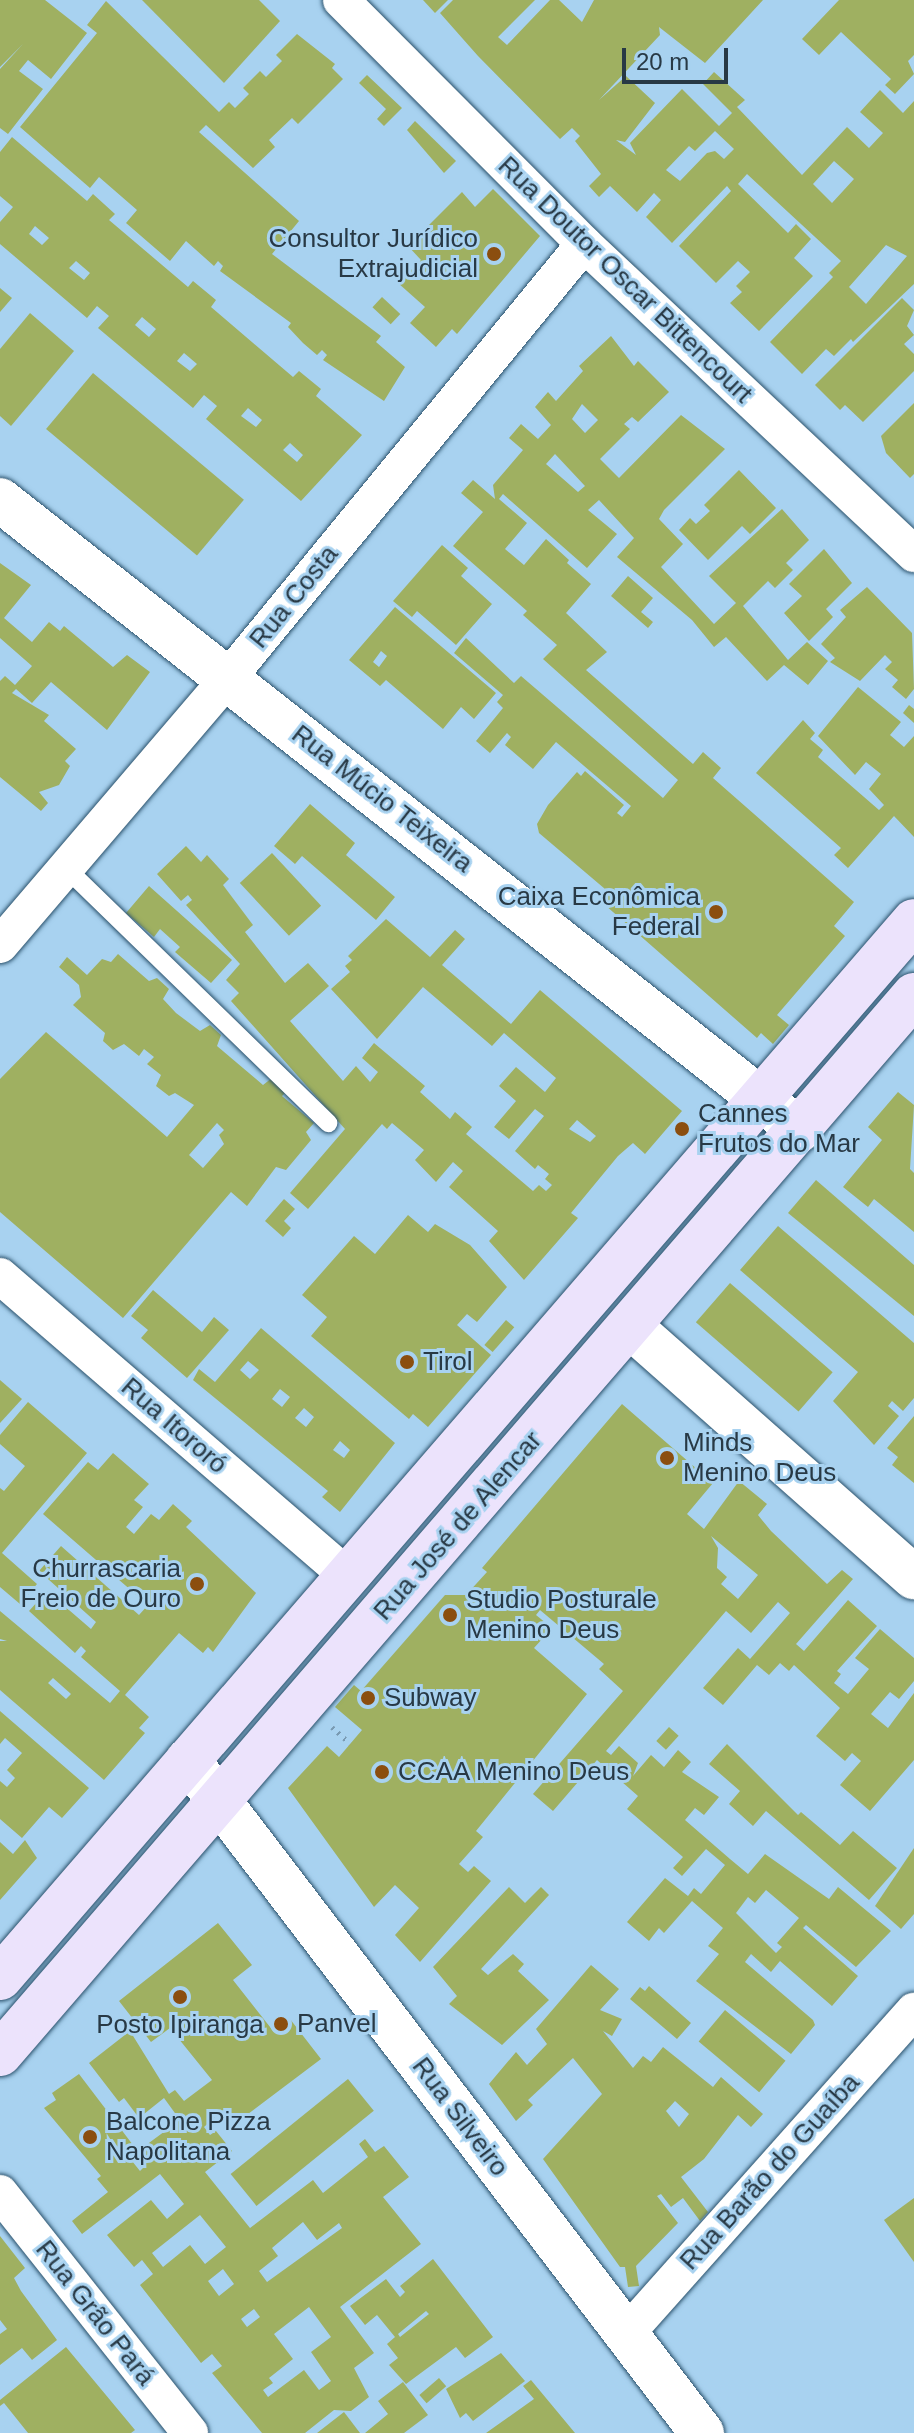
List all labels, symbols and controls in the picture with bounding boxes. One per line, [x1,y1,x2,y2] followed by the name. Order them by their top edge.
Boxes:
[626,32,732,82] scale bar
[636,48,689,75] text: 20 m
[492,150,758,410] street label: Rua Doutor Oscar Bittencourt
[268,223,478,284] place label: Consultor Jurídico Extrajudicial
[485,245,503,263] marker: Consultor Jurídico Extrajudicial
[243,539,345,655] street label: Rua Costa
[285,719,479,879] street label: Rua Múcio Teixeira
[498,881,700,942] place label: Caixa Econômica Federal
[707,903,725,921] marker: Caixa Econômica Federal
[698,1098,860,1160] place label: Cannes Frutos do Mar
[673,1120,691,1138] marker: Cannes Frutos do Mar
[423,1346,473,1378] place label: Tirol
[398,1353,416,1371] marker: Tirol
[115,1372,233,1480] street label: Rua Itororó
[367,1425,549,1627] street label: Rua José de Alencar
[683,1427,836,1488] place label: Minds Menino Deus
[658,1449,676,1467] marker: Minds Menino Deus
[21,1553,181,1614] place label: Churrascaria Freio de Ouro
[188,1575,206,1593] marker: Churrascaria Freio de Ouro
[466,1584,657,1646] place label: Studio Posturale Menino Deus
[441,1606,459,1624] marker: Studio Posturale Menino Deus
[384,1682,476,1714] place label: Subway
[359,1689,377,1707] marker: Subway
[398,1756,631,1788] place label: CCAA Menino Deus
[373,1763,391,1781] marker: CCAA Menino Deus
[171,1988,189,2006] marker: Posto Ipiranga
[297,2008,376,2040] place label: Panvel
[96,2009,264,2041] place label: Posto Ipiranga
[272,2015,290,2033] marker: Panvel
[405,2052,515,2182] street label: Rua Silveiro
[674,2068,866,2276] street label: Rua Barão do Guaíba
[106,2106,271,2168] place label: Balcone Pizza Napolitana
[81,2128,99,2146] marker: Balcone Pizza Napolitana
[29,2234,161,2392] street label: Rua Grão Pará

